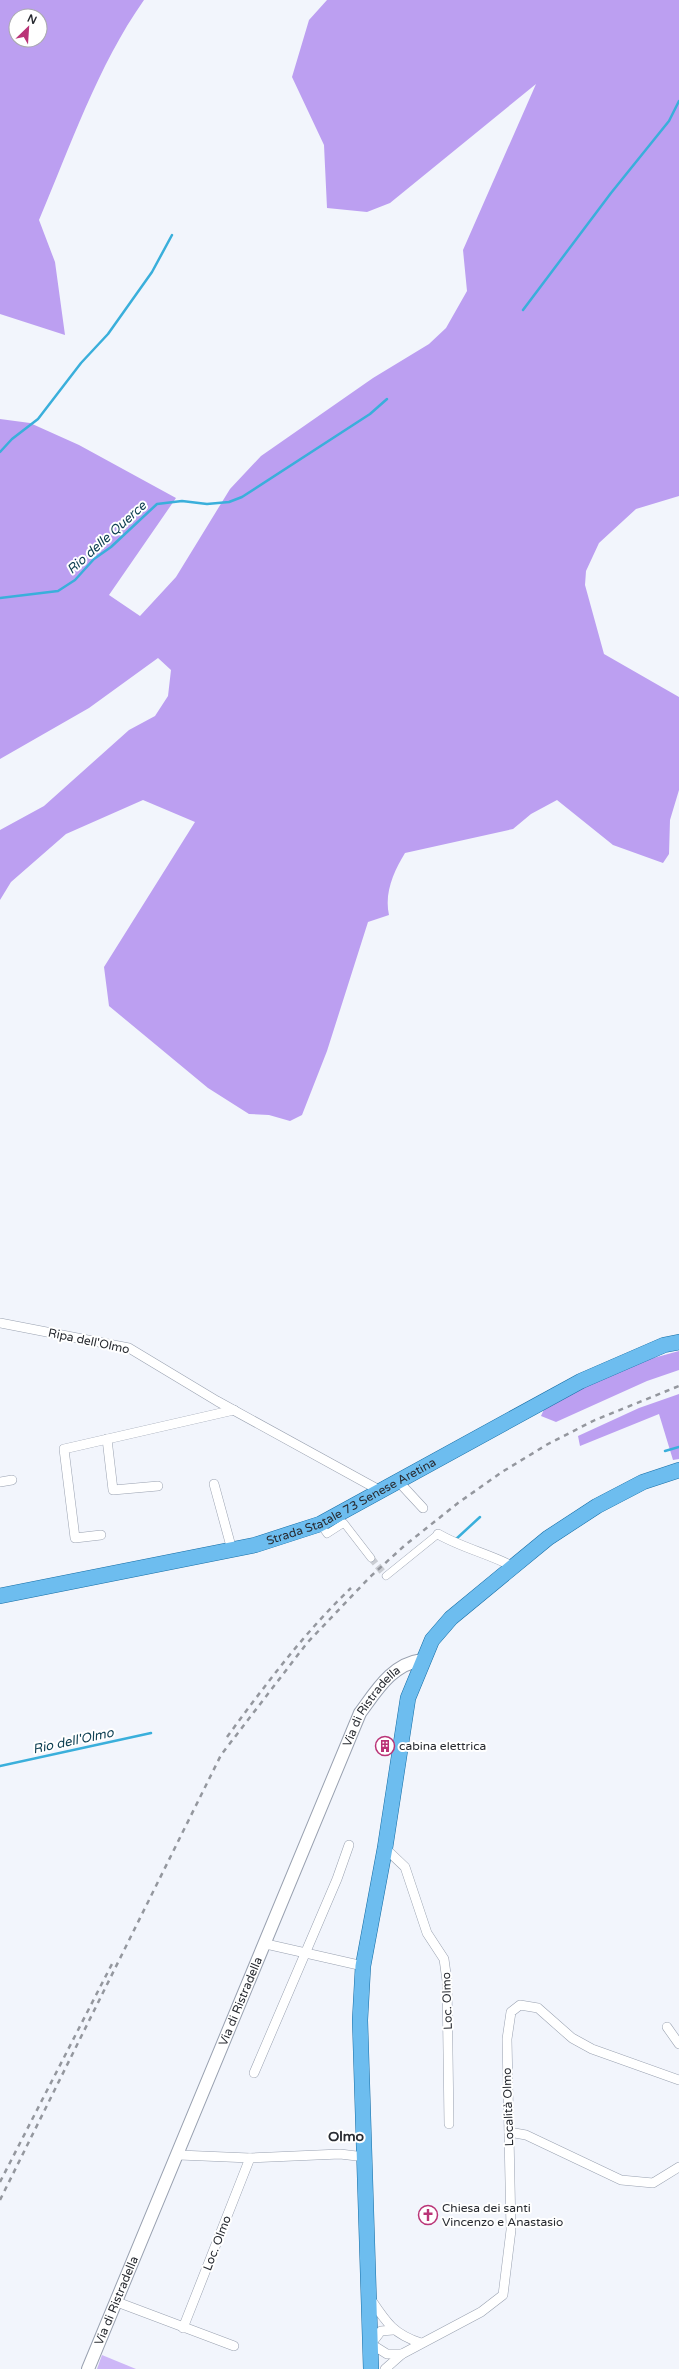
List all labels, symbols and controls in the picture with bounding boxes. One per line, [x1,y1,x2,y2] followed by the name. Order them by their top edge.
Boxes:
[8,8,48,48] north arrow
[25,12,39,27] text: N
[64,497,150,578] water label: Rio delle Querce
[47,1326,131,1356] street label: Ripa dell'Olmo
[265,1455,438,1548] street label: Strada Statale 73 Senese Aretina
[340,1663,403,1749] street label: Via di Ristradella
[31,1724,116,1757] water label: Rio dell'Olmo
[374,1735,396,1757] building icon: cabina elettrica
[399,1739,486,1753] place label: cabina elettrica
[216,1955,265,2048] street label: Via di Ristradella
[439,1972,455,2030] street label: Loc. Olmo
[500,2067,516,2147] street label: Località Olmo
[328,2128,365,2145] district label: Olmo
[442,2201,563,2229] place label: Chiesa dei santi Vincenzo e Anastasio
[417,2204,439,2226] church icon: Chiesa dei santi Vincenzo e Anastasio
[200,2214,234,2272] street label: Loc. Olmo
[92,2254,141,2347] street label: Via di Ristradella

